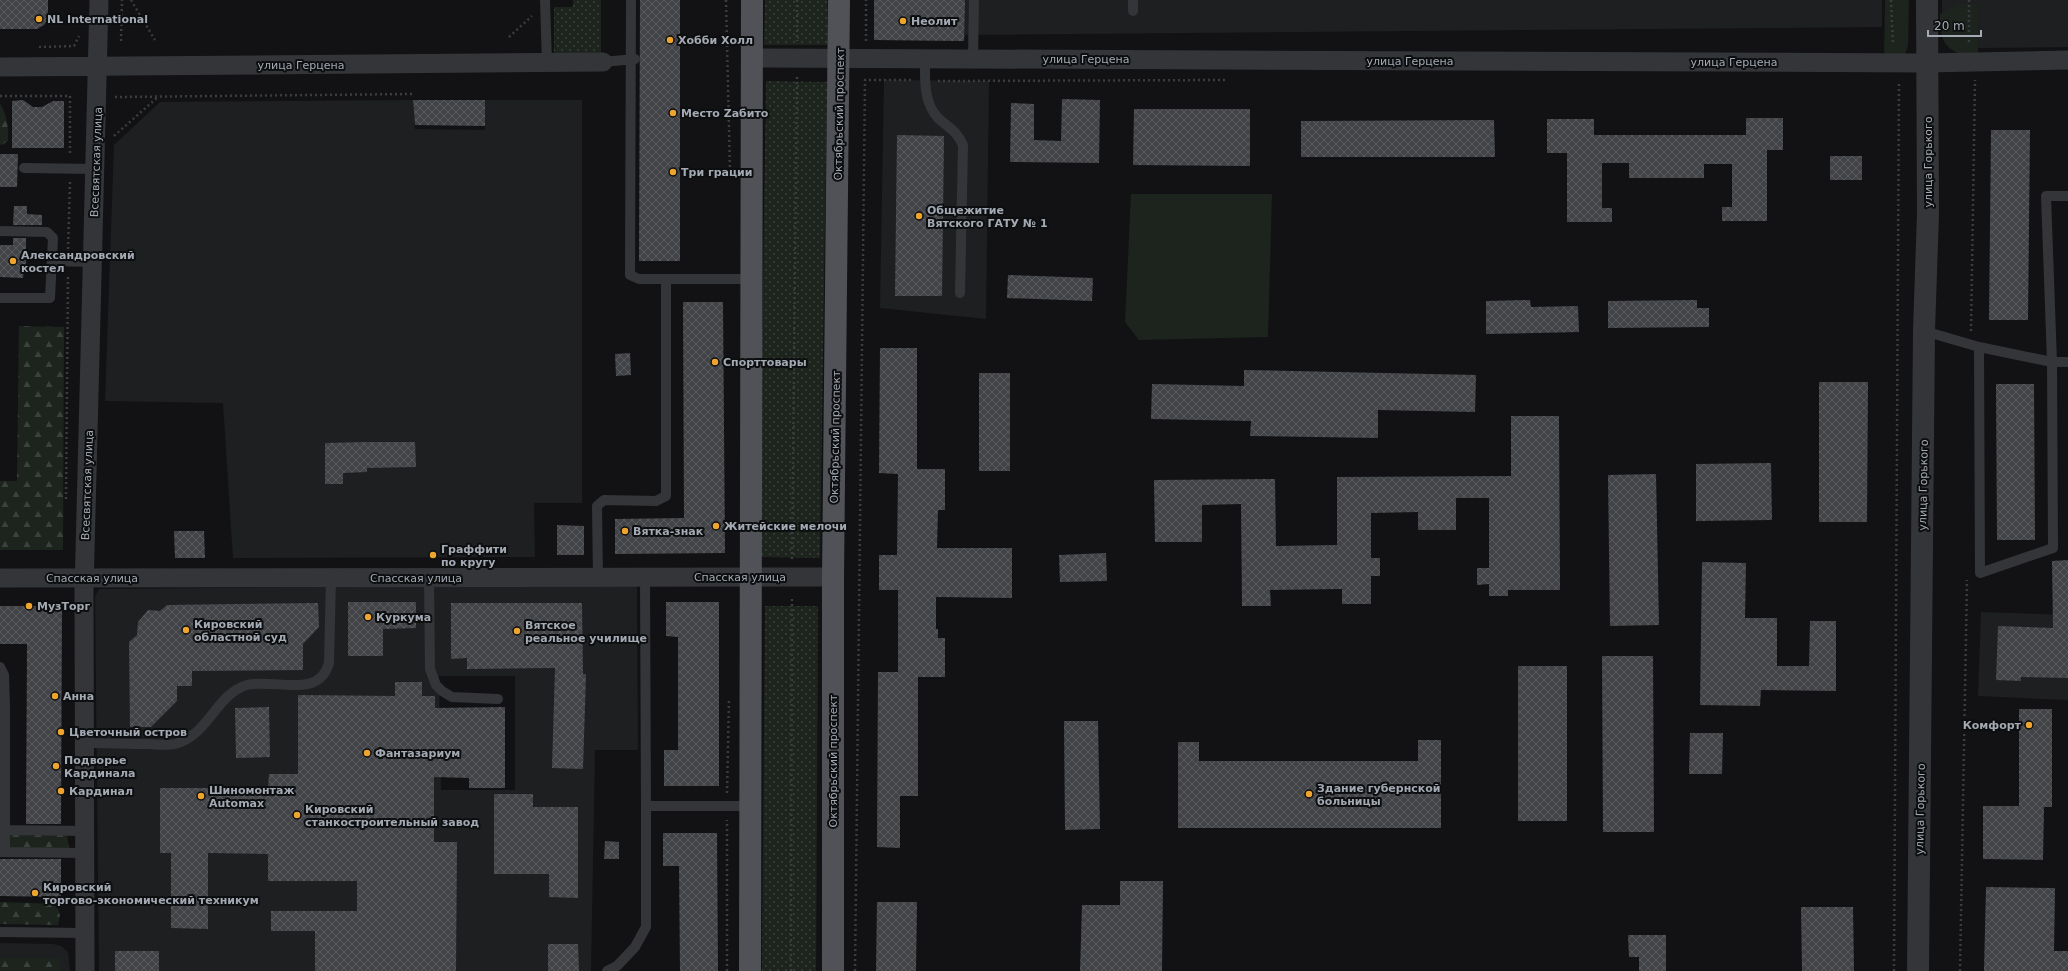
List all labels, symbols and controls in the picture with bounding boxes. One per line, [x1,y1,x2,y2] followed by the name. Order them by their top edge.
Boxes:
[1928,12,1981,38] scale bar
[47,13,148,26] place label: NL International
[34,14,44,24] marker: NL International
[911,15,958,28] place label: Неолит
[898,16,908,26] marker: Неолит
[1934,19,1965,33] text: 20 m
[678,34,753,47] place label: Хобби Холл
[665,35,675,45] marker: Хобби Холл
[832,47,847,181] street label: Октябрьский проспект
[1042,53,1130,66] street label: улица Герцена
[1366,55,1454,68] street label: улица Герцена
[1690,56,1778,69] street label: улица Герцена
[257,59,345,72] street label: улица Герцена
[88,107,105,217] street label: Всесвятская улица
[681,107,769,120] place label: Место Zабито
[668,108,678,118] marker: Место Zабито
[1922,116,1935,208] street label: улица Горького
[681,166,753,179] place label: Три грации
[668,167,678,177] marker: Три грации
[927,204,1048,230] place label: Общежитие Вятского ГАТУ № 1
[914,211,924,221] marker: Общежитие Вятского ГАТУ № 1
[21,249,135,275] place label: Александровский костел
[8,256,18,266] marker: Александровский костел
[723,356,807,369] place label: Спорттовары
[710,357,720,367] marker: Спорттовары
[828,370,843,504] street label: Октябрьский проспект
[79,430,96,540] street label: Всесвятская улица
[1916,439,1931,531] street label: улица Горького
[724,520,847,533] place label: Житейские мелочи
[711,521,721,531] marker: Житейские мелочи
[633,525,704,538] place label: Вятка-знак
[620,526,630,536] marker: Вятка-знак
[441,543,507,569] place label: Граффити по кругу
[428,550,438,560] marker: Граффити по кругу
[694,571,786,584] street label: Спасская улица
[46,572,138,585] street label: Спасская улица
[370,572,462,585] street label: Спасская улица
[37,600,90,613] place label: МузТорг
[24,601,34,611] marker: МузТорг
[376,611,431,624] place label: Куркума
[363,612,373,622] marker: Куркума
[194,618,287,644] place label: Кировский областной суд
[525,619,647,645] place label: Вятское реальное училище
[181,625,191,635] marker: Кировский областной суд
[512,626,522,636] marker: Вятское реальное училище
[63,690,94,703] place label: Анна
[50,691,60,701] marker: Анна
[827,694,840,828] street label: Октябрьский проспект
[1963,719,2022,732] place label: Комфорт
[2024,720,2034,730] marker: Комфорт
[69,726,187,739] place label: Цветочный остров
[56,727,66,737] marker: Цветочный остров
[375,747,460,760] place label: Фантазариум
[362,748,372,758] marker: Фантазариум
[64,754,135,780] place label: Подворье Кардинала
[51,761,61,771] marker: Подворье Кардинала
[1913,763,1928,855] street label: улица Горького
[1317,782,1441,808] place label: Здание губернской больницы
[209,784,294,810] place label: Шиномонтаж Automax
[69,785,133,798] place label: Кардинал
[56,786,66,796] marker: Кардинал
[1304,789,1314,799] marker: Здание губернской больницы
[196,791,206,801] marker: Шиномонтаж Automax
[305,803,479,829] place label: Кировский станкостроительный завод
[292,810,302,820] marker: Кировский станкостроительный завод
[43,881,259,907] place label: Кировский торгово-экономический техникум
[30,888,40,898] marker: Кировский торгово-экономический техникум

